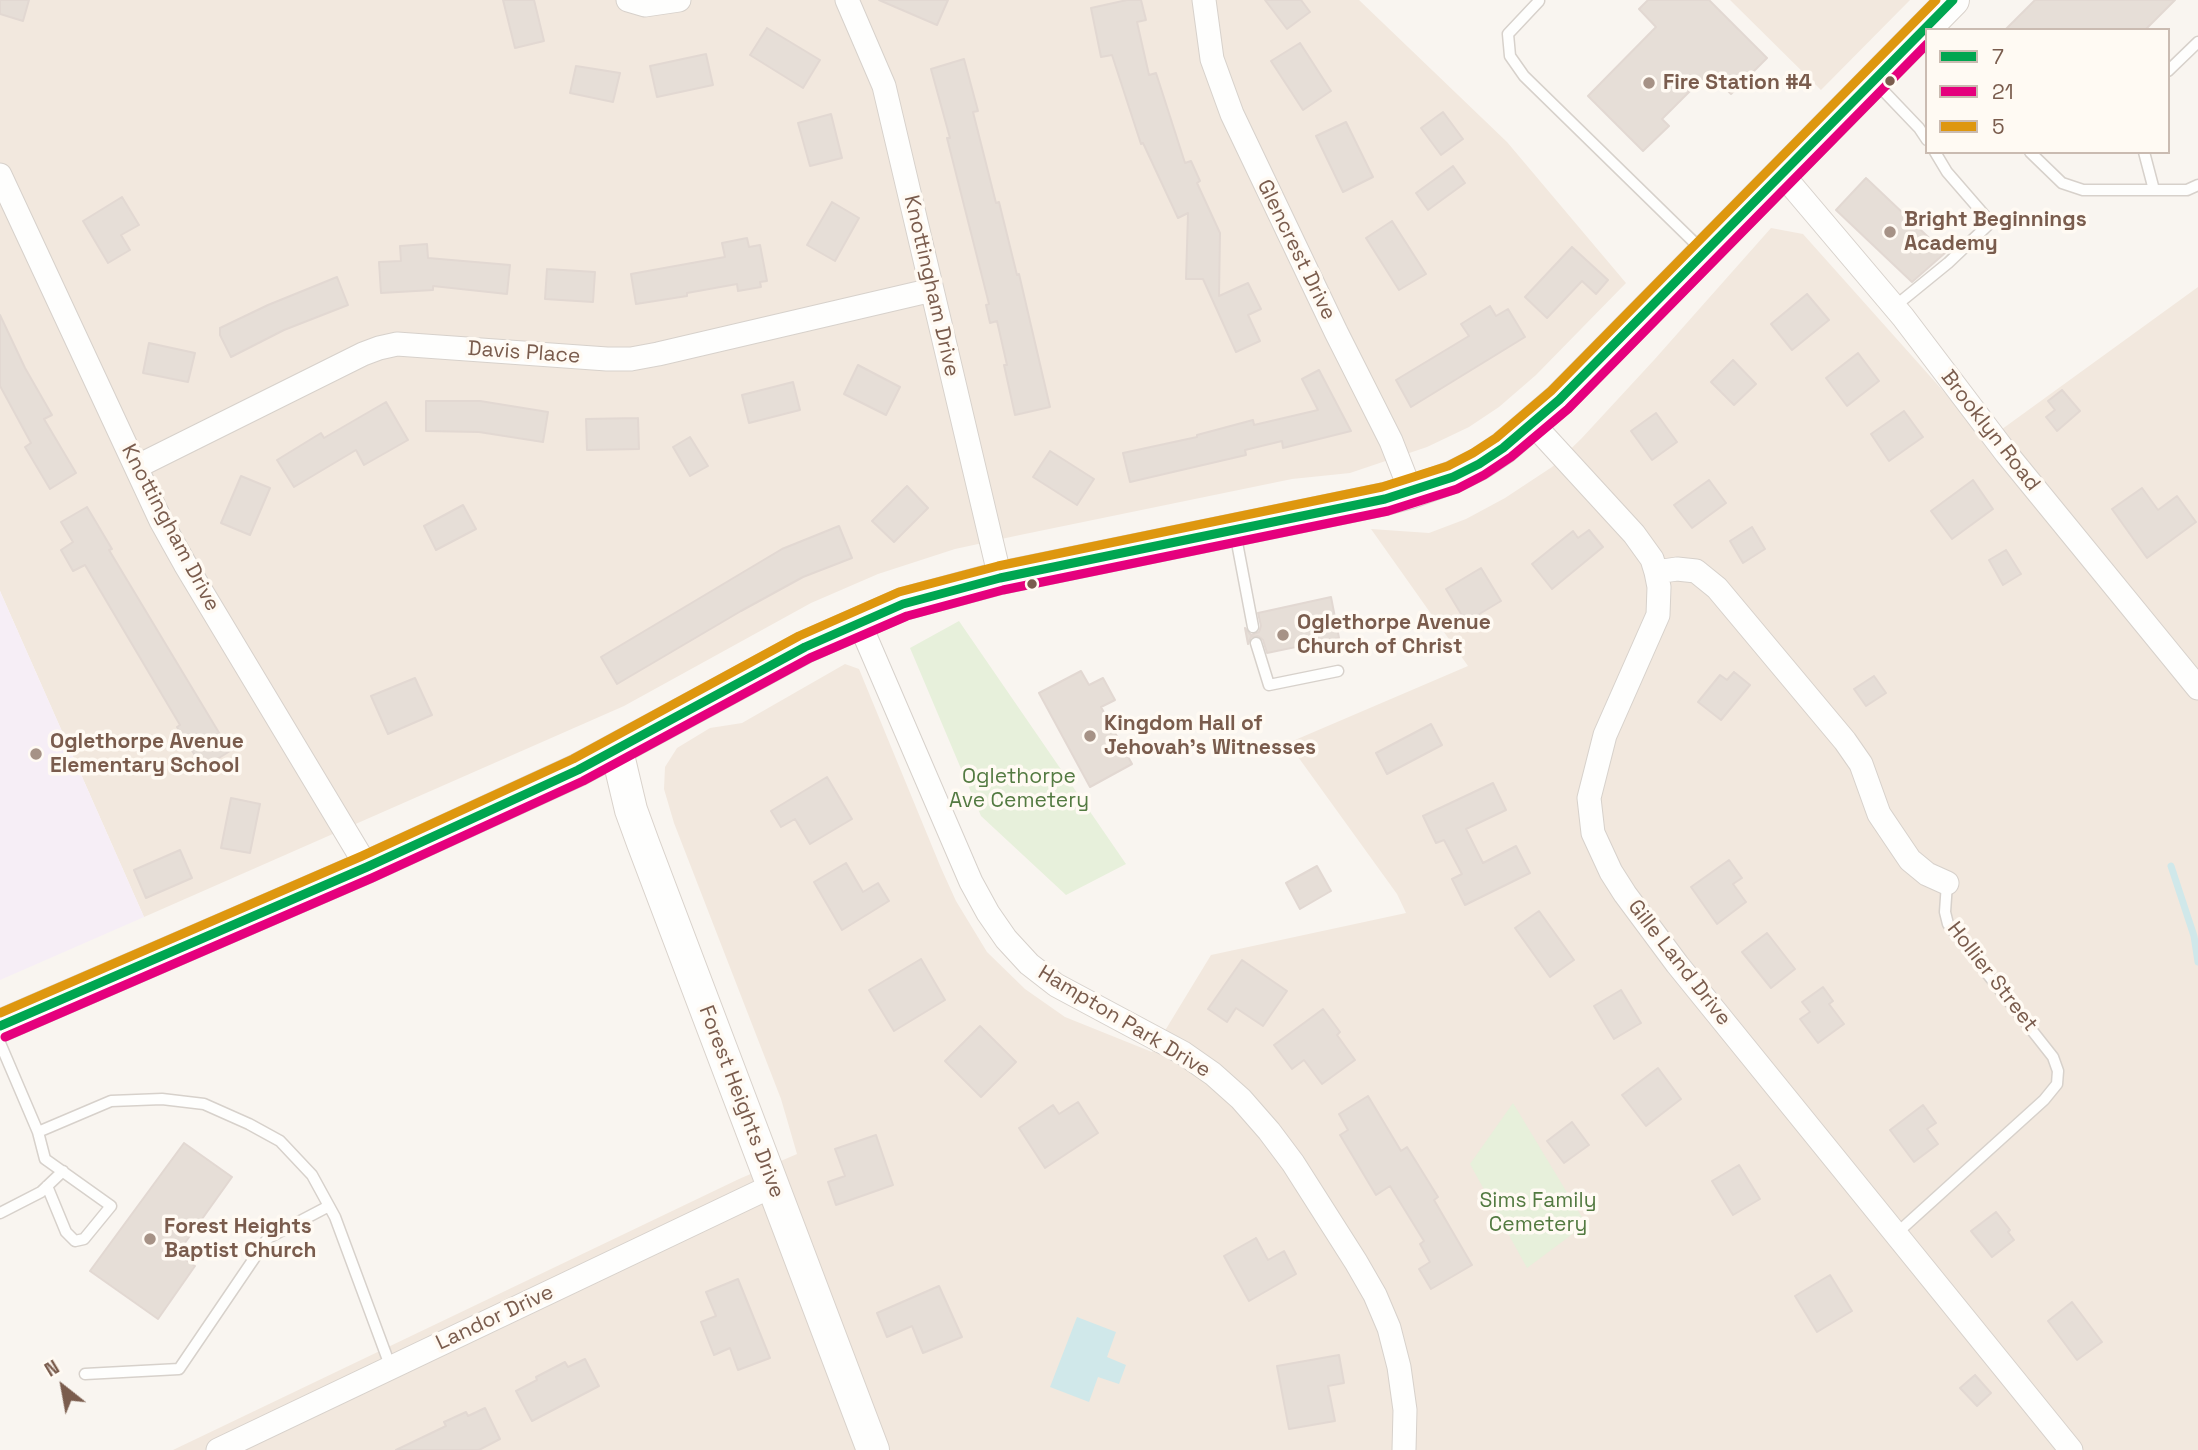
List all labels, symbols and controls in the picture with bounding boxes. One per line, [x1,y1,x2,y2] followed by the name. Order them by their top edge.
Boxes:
[1925,28,2170,154] legend
[1992,43,2004,70] text: 7
[1663,70,1812,96] place label: Fire Station #4
[1883,74,1897,88] unlabelled marker
[1641,75,1657,91] marker: Fire Station #4
[1992,78,2013,105] text: 21
[1992,113,2005,140] text: 5
[1251,176,1341,324] street label: Glencrest Drive
[898,193,964,379] street label: Knottingham Drive
[1904,207,2087,257] place label: Bright Beginnings Academy
[1882,224,1898,240] marker: Bright Beginnings Academy
[467,336,581,370] street label: Davis Place
[1935,366,2045,496] street label: Brooklyn Road
[115,440,225,616] street label: Knottingham Drive
[1025,577,1039,591] unlabelled marker
[1297,610,1491,660] place label: Oglethorpe Avenue Church of Christ
[1275,627,1291,643] marker: Oglethorpe Avenue Church of Christ
[1104,711,1316,761] place label: Kingdom Hall of Jehovah’s Witnesses
[1082,728,1098,744] marker: Kingdom Hall of Jehovah’s Witnesses
[50,729,244,779] place label: Oglethorpe Avenue Elementary School
[28,746,44,762] marker: Oglethorpe Avenue Elementary School
[949,764,1089,814] park label: Oglethorpe Ave Cemetery
[1622,895,1736,1031] street label: Gille Land Drive
[1941,917,2043,1037] street label: Hollier Street
[1033,960,1215,1084] street label: Hampton Park Drive
[693,1002,789,1202] street label: Forest Heights Drive
[1479,1188,1597,1238] park label: Sims Family Cemetery
[164,1214,316,1264] place label: Forest Heights Baptist Church
[142,1231,158,1247] marker: Forest Heights Baptist Church
[432,1280,558,1356] street label: Landor Drive
[28,1352,98,1422] north arrow
[40,1355,64,1383] text: N

